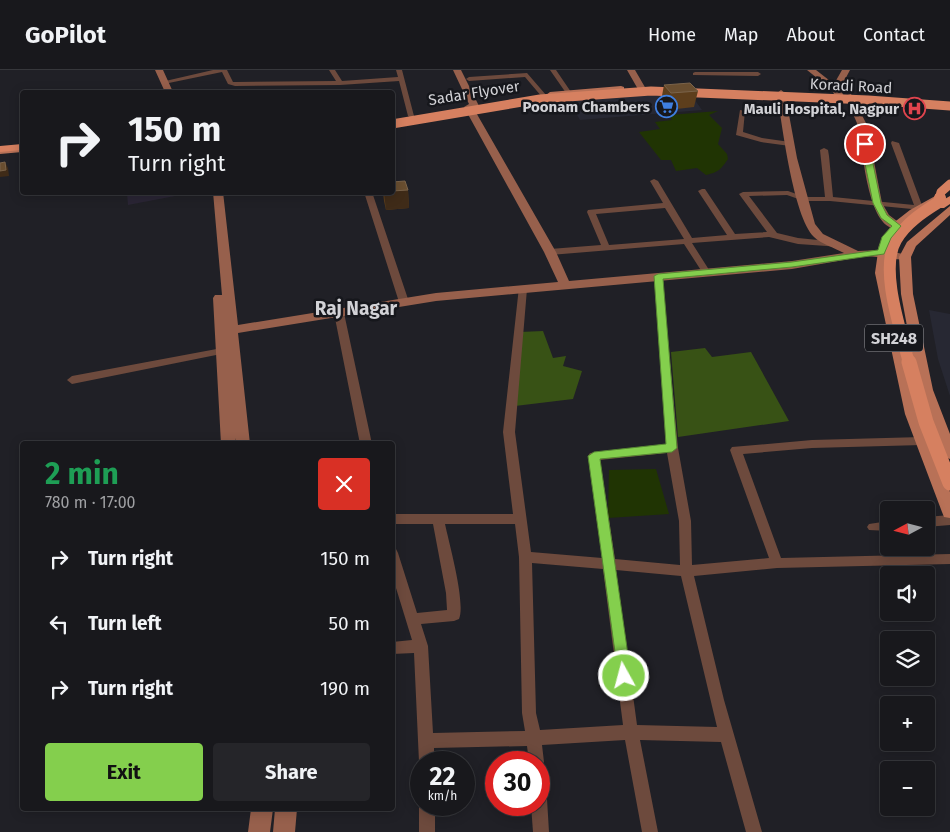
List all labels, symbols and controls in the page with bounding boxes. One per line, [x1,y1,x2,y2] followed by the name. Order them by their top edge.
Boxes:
[25,21,106,49] text: GoPilot
[648,24,696,46] text: Home
[724,24,758,46] text: Map
[786,24,835,46] text: About
[863,24,925,46] text: Contact
[809,75,893,97] street label: Koradi Road
[427,77,521,109] street label: Sadar Flyover
[654,95,678,119] supermarket icon: Poonam Chambers
[903,97,927,121] hospital icon: Mauli Hospital, Nagpur
[522,98,650,116] place label: Poonam Chambers
[744,100,900,118] place label: Mauli Hospital, Nagpur
[128,108,221,150] text: 150 m
[45,110,110,175] icon: right
[844,123,886,165] pin
[851,130,879,158] icon: arrive
[128,150,225,177] text: Turn right
[315,297,398,320] district label: Raj Nagar
[865,324,923,352] road number: SH248
[45,456,119,492] text: 2 min
[318,458,370,510] button: close
[45,493,136,512] text: 780 m · 17:00
[880,501,935,556] north arrow
[880,501,935,816] map controls
[45,545,73,573] icon: right
[88,547,173,570] text: Turn right
[320,547,370,570] text: 150 m
[880,566,935,621] button: sound
[45,610,73,638] icon: left
[88,612,162,635] text: Turn left
[329,612,370,635] text: 50 m
[880,631,935,686] button: layers
[597,649,649,701] position arrow
[45,675,73,703] icon: right
[88,677,173,700] text: Turn right
[320,677,370,700] text: 190 m
[880,696,935,751] button: +
[45,743,203,801] button: Exit
[213,743,370,801] button: Share
[485,751,550,816] speed limit sign: 30
[880,761,935,816] button: −
[430,762,455,792] text: 22
[428,789,457,803] text: km/h

